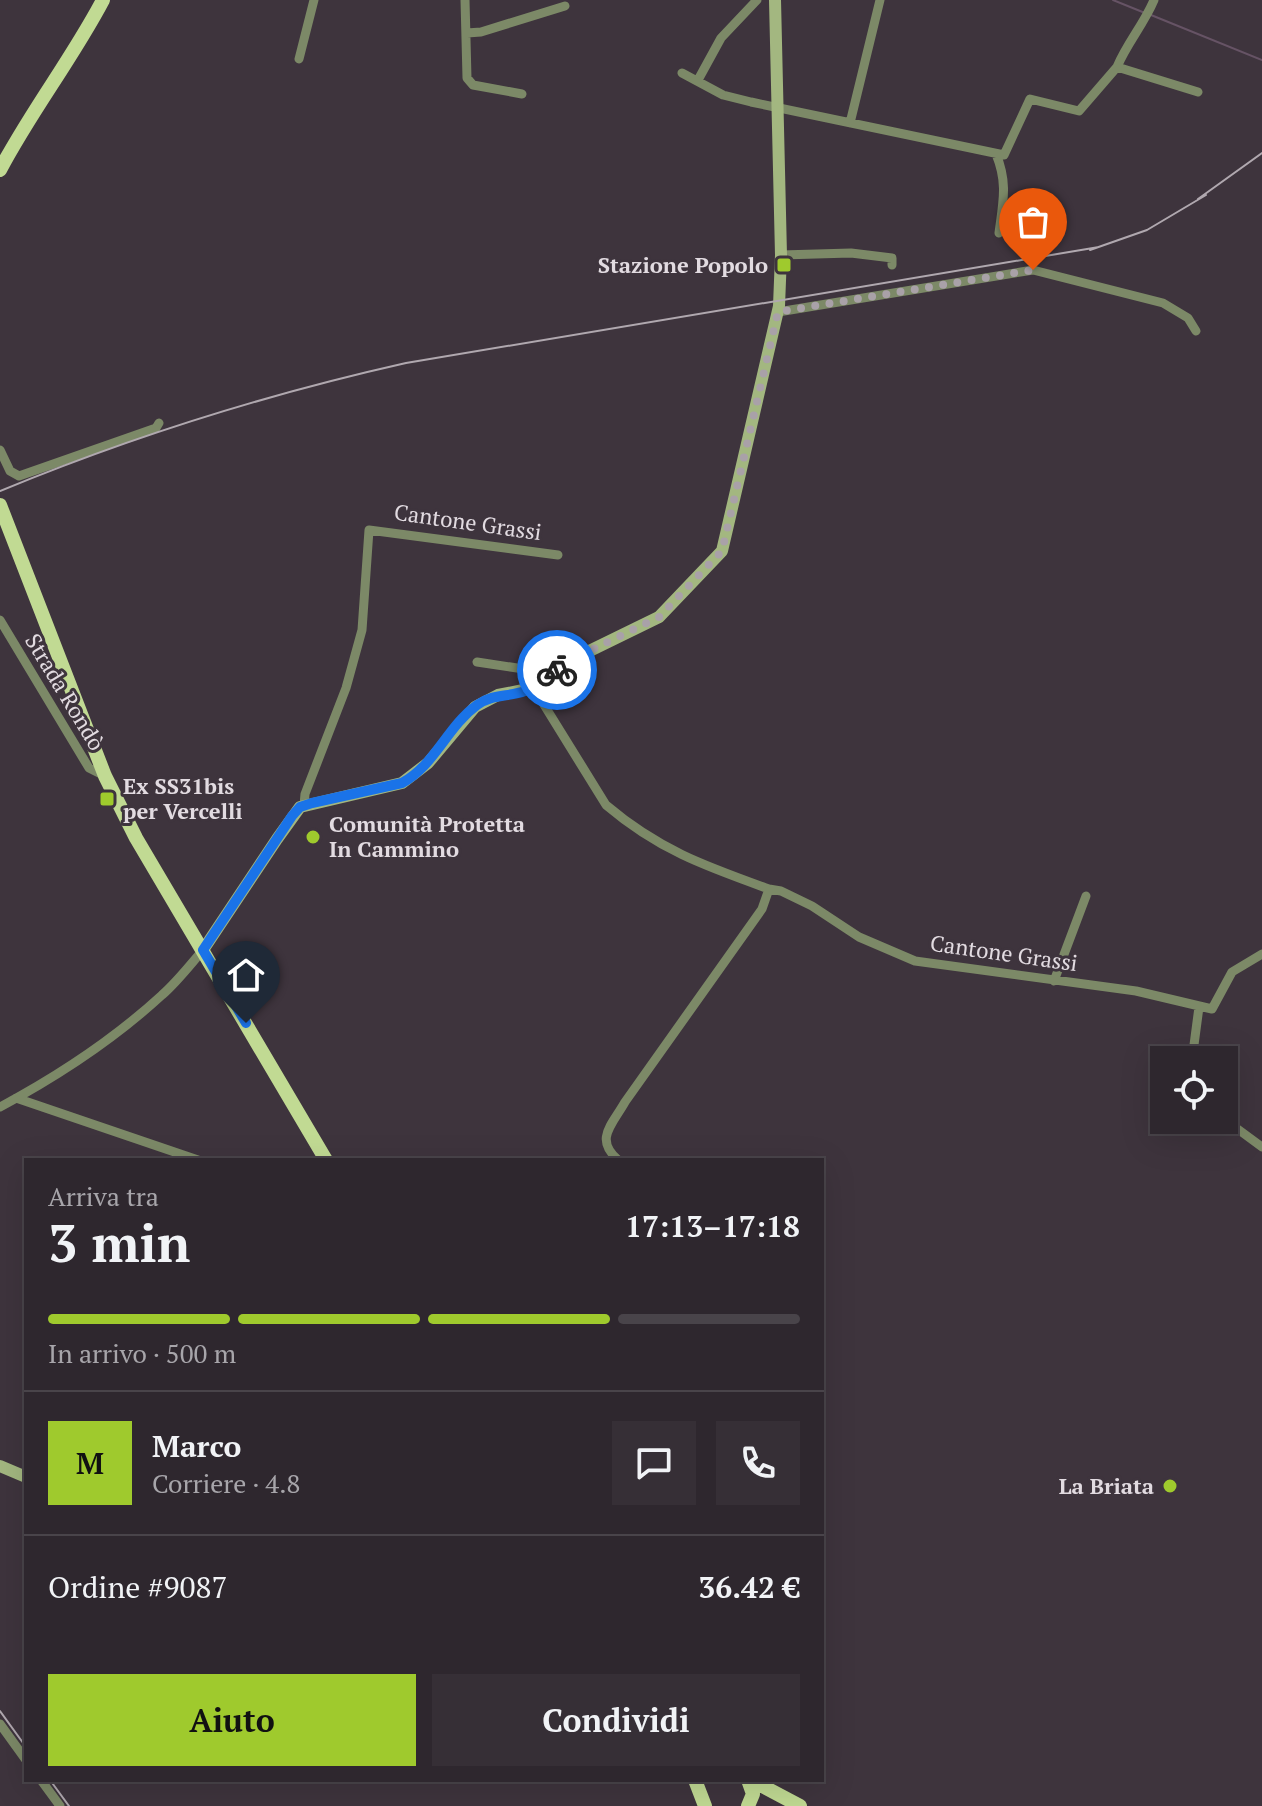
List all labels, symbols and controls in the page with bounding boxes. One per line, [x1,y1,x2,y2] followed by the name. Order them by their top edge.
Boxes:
[999,188,1067,270] pin
[1011,200,1055,244] icon: bag
[598,250,768,279] place label: Stazione Popolo
[775,256,793,274] marker: Stazione Popolo
[393,497,544,546] street label: Cantone Grassi
[19,628,112,756] street label: Strada Rondò
[517,630,597,710] courier
[535,648,579,692] icon: bike
[123,771,243,825] place label: Ex SS31bis per Vercelli
[98,790,116,808] marker: Ex SS31bis per Vercelli
[329,809,525,863] place label: Comunità Protetta In Cammino
[304,828,322,846] marker: Comunità Protetta In Cammino
[929,928,1080,977] street label: Cantone Grassi
[212,941,280,1023] pin
[224,953,268,997] icon: home
[1150,1046,1238,1134] map controls
[1150,1046,1238,1134] button: locate
[48,1179,159,1213] text: Arriva tra
[625,1206,800,1246] text: 17:13–17:18
[48,1208,190,1277] text: 3 min
[48,1336,236,1370] text: In arrivo · 500 m
[612,1421,696,1505] button: chat
[716,1421,800,1505] button: phone
[152,1426,241,1466] text: Marco
[76,1443,104,1483] text: M
[152,1466,300,1500] text: Corriere · 4.8
[1059,1471,1154,1500] place label: La Briata
[1161,1477,1179,1495] marker: La Briata
[48,1567,228,1607] text: Ordine #9087
[698,1567,800,1607] text: 36.42 €
[48,1674,416,1766] button: Aiuto
[432,1674,800,1766] button: Condividi

